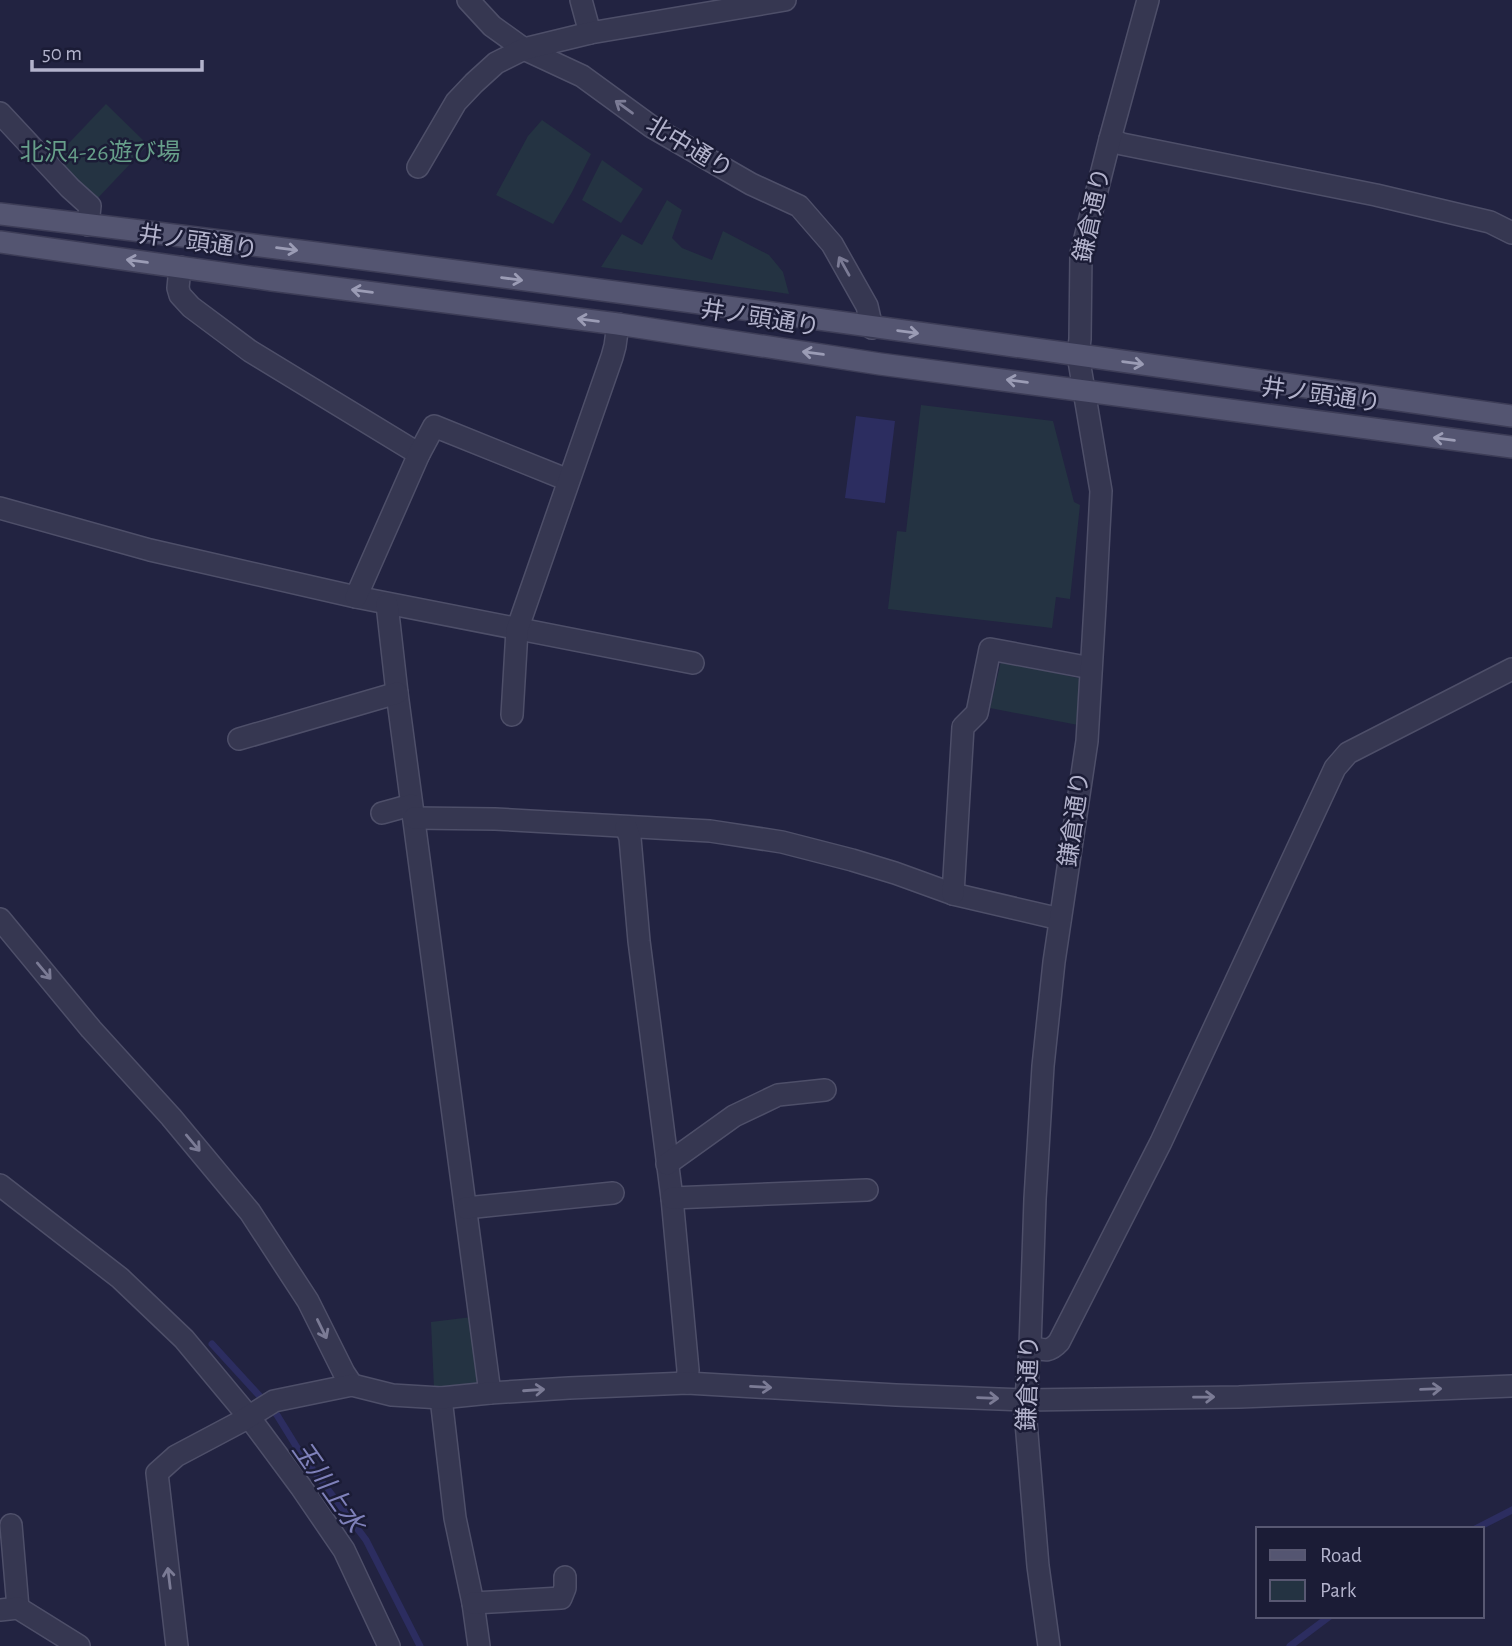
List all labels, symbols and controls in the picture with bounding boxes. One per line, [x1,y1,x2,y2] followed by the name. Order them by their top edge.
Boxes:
[32,28,201,72] scale bar
[42,43,82,64] text: 50 m
[615,100,634,114] one-way arrow
[642,111,737,183] street label: 北中通り
[19,139,181,165] park label: 北沢4-26遊び場
[1069,165,1115,264] street label: 鎌倉通り
[137,222,259,263] street label: 井ノ頭通り
[275,243,297,256] one-way arrow
[126,254,149,267] one-way arrow
[837,256,850,277] one-way arrow
[500,272,523,285] one-way arrow
[351,284,374,297] one-way arrow
[699,297,821,340] street label: 井ノ頭通り
[577,313,600,326] one-way arrow
[896,326,918,339] one-way arrow
[802,347,825,360] one-way arrow
[1121,357,1144,370] one-way arrow
[1006,374,1028,387] one-way arrow
[1260,375,1382,416] street label: 井ノ頭通り
[1433,432,1456,445] one-way arrow
[1054,770,1094,868] street label: 鎌倉通り
[36,962,52,980] one-way arrow
[184,1134,200,1152] one-way arrow
[315,1318,329,1339] one-way arrow
[1013,1335,1043,1431] street label: 鎌倉通り
[749,1381,772,1394] one-way arrow
[522,1383,544,1396] one-way arrow
[1419,1383,1442,1396] one-way arrow
[1192,1390,1215,1404] one-way arrow
[976,1392,999,1405] one-way arrow
[288,1436,371,1540] water label: 玉川上水
[1256,1527,1484,1618] legend
[1320,1545,1362,1566] text: Road
[163,1567,176,1590] one-way arrow
[1320,1580,1357,1601] text: Park

